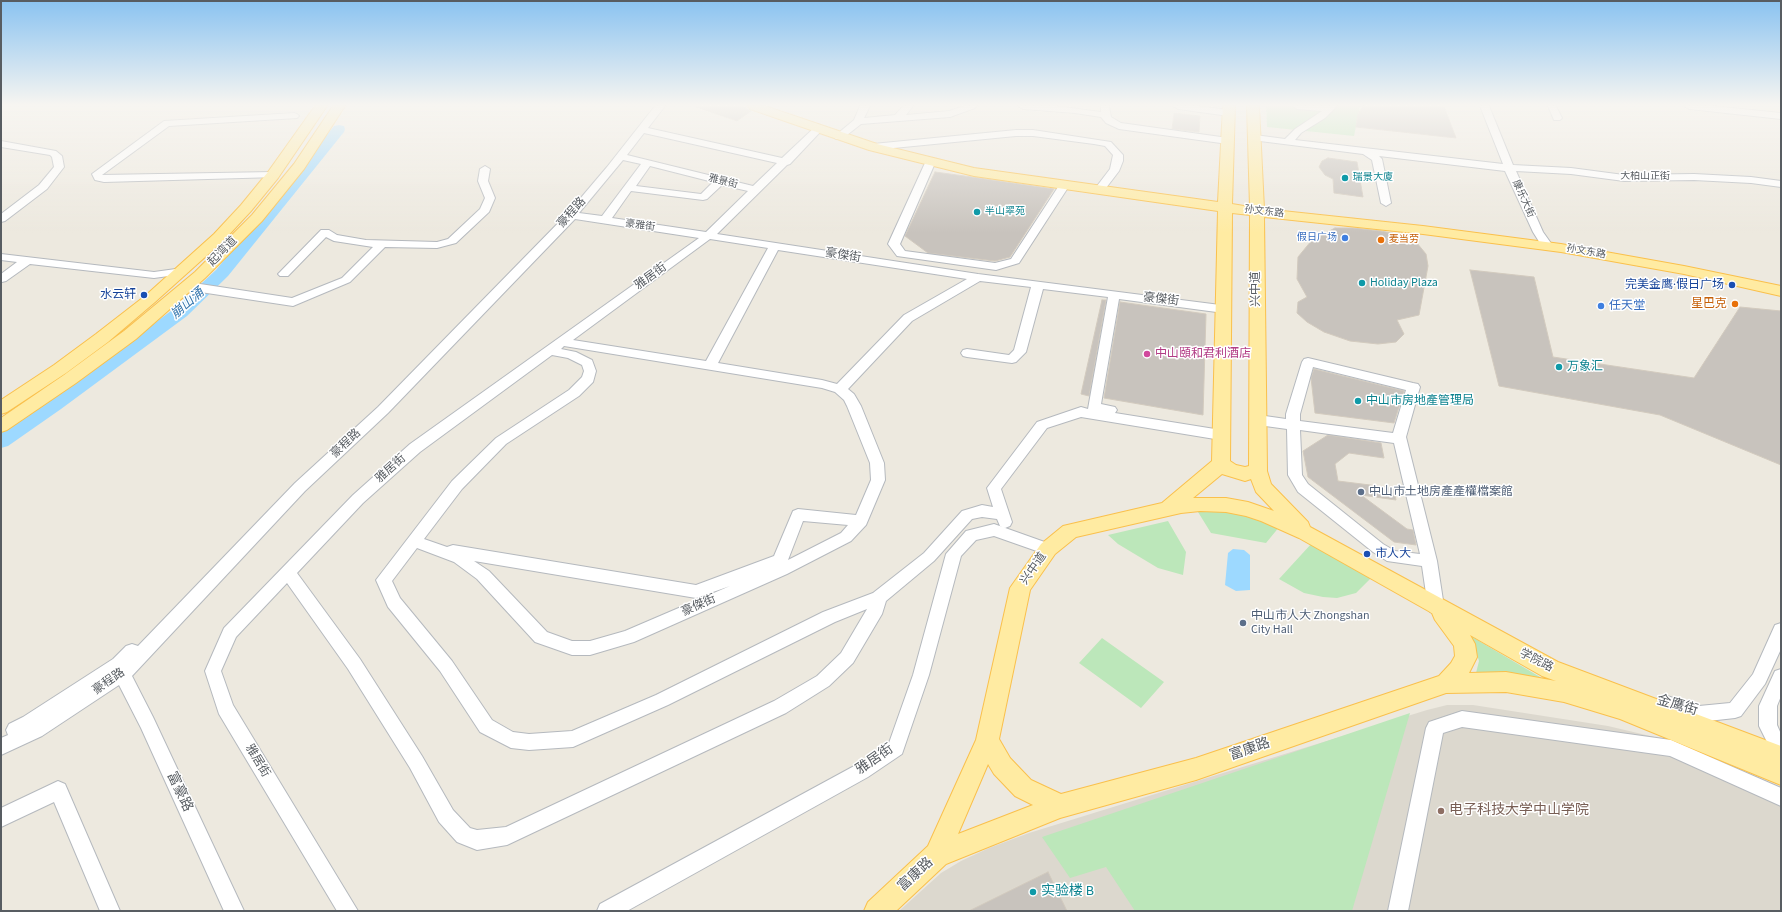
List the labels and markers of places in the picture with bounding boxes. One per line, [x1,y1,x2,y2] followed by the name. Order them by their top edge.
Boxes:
[1353,172,1393,184] place label: 瑞景大廈
[1340,173,1350,183] marker: 瑞景大廈
[985,206,1025,218] place label: 半山翠苑
[972,207,982,217] marker: 半山翠苑
[1297,232,1337,244] place label: 假日广场
[1340,233,1350,243] marker: 假日广场
[1389,234,1419,246] place label: 麦当劳
[1376,235,1386,245] marker: 麦当劳
[1370,276,1438,290] place label: Holiday Plaza
[1357,278,1367,288] marker: Holiday Plaza
[1625,278,1724,292] place label: 完美金鹰·假日广场
[1727,280,1737,290] marker: 完美金鹰·假日广场
[100,288,136,302] place label: 水云轩
[139,290,149,300] marker: 水云轩
[1691,297,1727,311] place label: 星巴克
[1609,299,1645,313] place label: 任天堂
[1730,299,1740,309] marker: 星巴克
[1596,301,1606,311] marker: 任天堂
[1155,347,1251,361] place label: 中山頤和君利酒店
[1142,349,1152,359] marker: 中山頤和君利酒店
[1567,360,1603,374] place label: 万象汇
[1554,362,1564,372] marker: 万象汇
[1366,394,1474,408] place label: 中山市房地產管理局
[1353,396,1363,406] marker: 中山市房地產管理局
[1369,485,1513,499] place label: 中山市土地房產產權檔案館
[1356,487,1366,497] marker: 中山市土地房產產權檔案館
[1375,547,1411,561] place label: 市人大
[1362,549,1372,559] marker: 市人大
[1251,609,1370,637] place label: 中山市人大 Zhongshan City Hall
[1238,618,1248,628] marker: 中山市人大 Zhongshan City Hall
[1449,803,1589,819] place label: 电子科技大学中山学院
[1436,806,1446,816] marker: 电子科技大学中山学院
[1041,884,1094,900] place label: 实验楼 B
[1028,887,1038,897] marker: 实验楼 B

